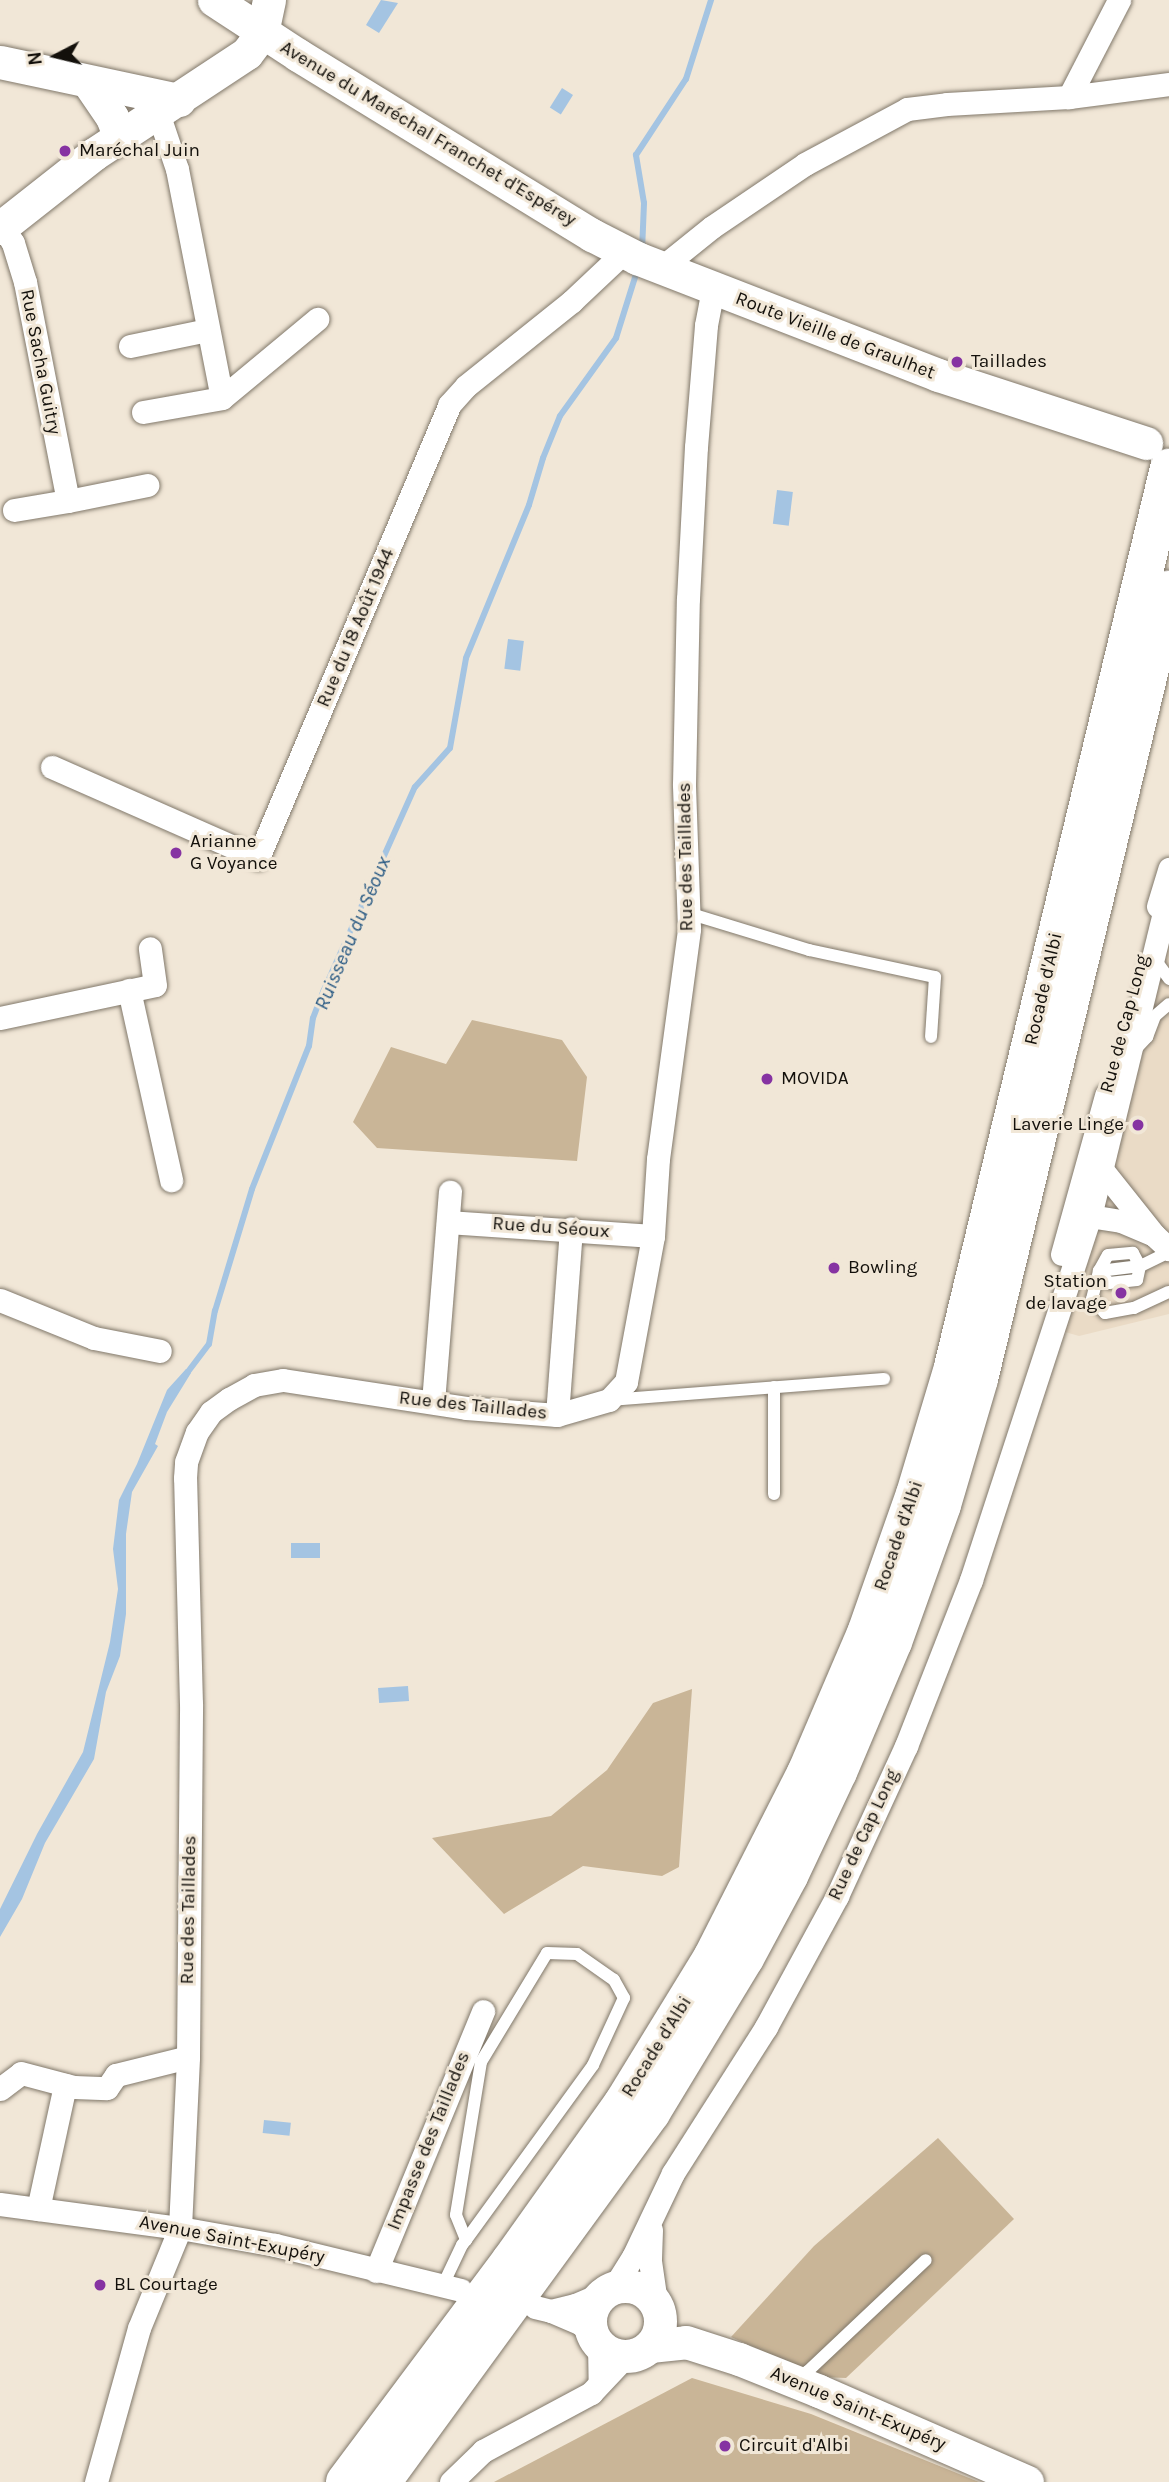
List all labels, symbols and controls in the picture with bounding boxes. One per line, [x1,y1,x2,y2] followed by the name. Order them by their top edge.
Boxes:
[21,21,91,91] north arrow
[276,36,580,232] street label: Avenue du Maréchal Franchet d'Espérey
[23,50,47,67] text: N
[79,140,200,162] place label: Maréchal Juin
[57,143,73,159] marker: Maréchal Juin
[15,287,65,437] street label: Rue Sacha Guitry
[732,287,938,385] street label: Route Vieille de Graulhet
[971,351,1047,373] place label: Taillades
[949,354,965,370] marker: Taillades
[312,545,400,711] street label: Rue du 18 Août 1944
[673,782,699,932] street label: Rue des Taillades
[190,831,278,875] place label: Arianne G Voyance
[168,845,184,861] marker: Arianne G Voyance
[308,852,396,1014] water label: Ruisseau du Séoux
[1020,931,1068,1047] street label: Rocade d'Albi
[1096,952,1154,1096] street label: Rue de Cap Long
[781,1068,849,1090] place label: MOVIDA
[759,1071,775,1087] marker: MOVIDA
[1012,1114,1124,1136] place label: Laverie Linge
[1130,1117,1146,1133] marker: Laverie Linge
[492,1213,610,1243] street label: Rue du Séoux
[848,1257,917,1279] place label: Bowling
[826,1260,842,1276] marker: Bowling
[1025,1271,1107,1315] place label: Station de lavage
[1113,1285,1129,1301] marker: Station de lavage
[398,1387,548,1425] street label: Rue des Taillades
[870,1478,928,1594] street label: Rocade d'Albi
[824,1766,904,1904] street label: Rue de Cap Long
[176,1835,202,1985] street label: Rue des Taillades
[617,1992,697,2102] street label: Rocade d'Albi
[383,2048,475,2234] street label: Impasse des Taillades
[137,2211,327,2269] street label: Avenue Saint-Exupéry
[114,2274,218,2296] place label: BL Courtage
[92,2277,108,2293] marker: BL Courtage
[767,2362,949,2456] street label: Avenue Saint-Exupéry
[739,2435,849,2457] place label: Circuit d'Albi
[717,2438,733,2454] marker: Circuit d'Albi

